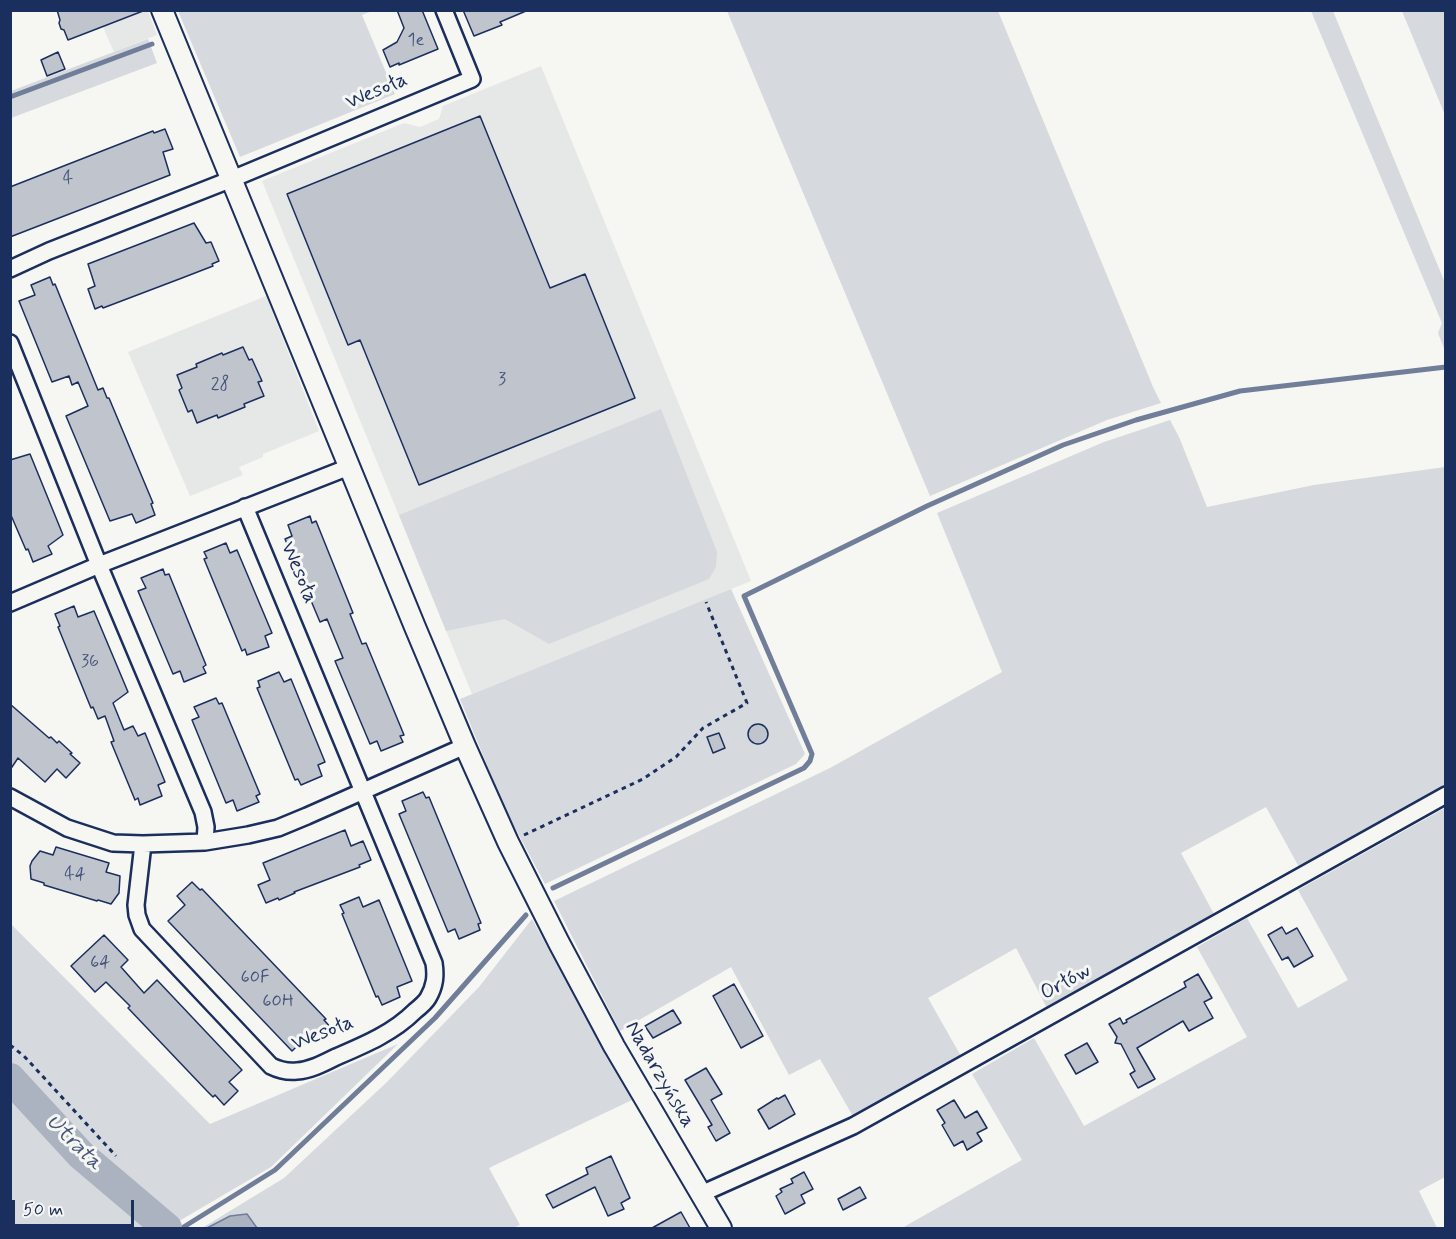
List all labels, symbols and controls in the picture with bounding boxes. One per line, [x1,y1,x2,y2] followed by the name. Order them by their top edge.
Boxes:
[408,30,424,52] house number: 1e
[342,68,412,116] street label: Wesoła
[63,168,73,190] house number: 4
[498,369,506,391] house number: 3
[211,374,229,396] house number: 28
[274,538,322,608] street label: Wesoła
[81,651,99,673] house number: 36
[64,864,86,886] house number: 44
[90,952,110,974] house number: 64
[1036,959,1096,1007] street label: Orłów
[240,967,270,989] house number: 60F
[262,991,294,1013] house number: 60H
[288,1011,358,1057] street label: Wesoła
[618,1017,700,1133] street label: Nadarzyńska
[39,1109,107,1177] water label: Utrata
[15,1188,136,1226] scale bar
[23,1198,63,1222] text: 50 m

